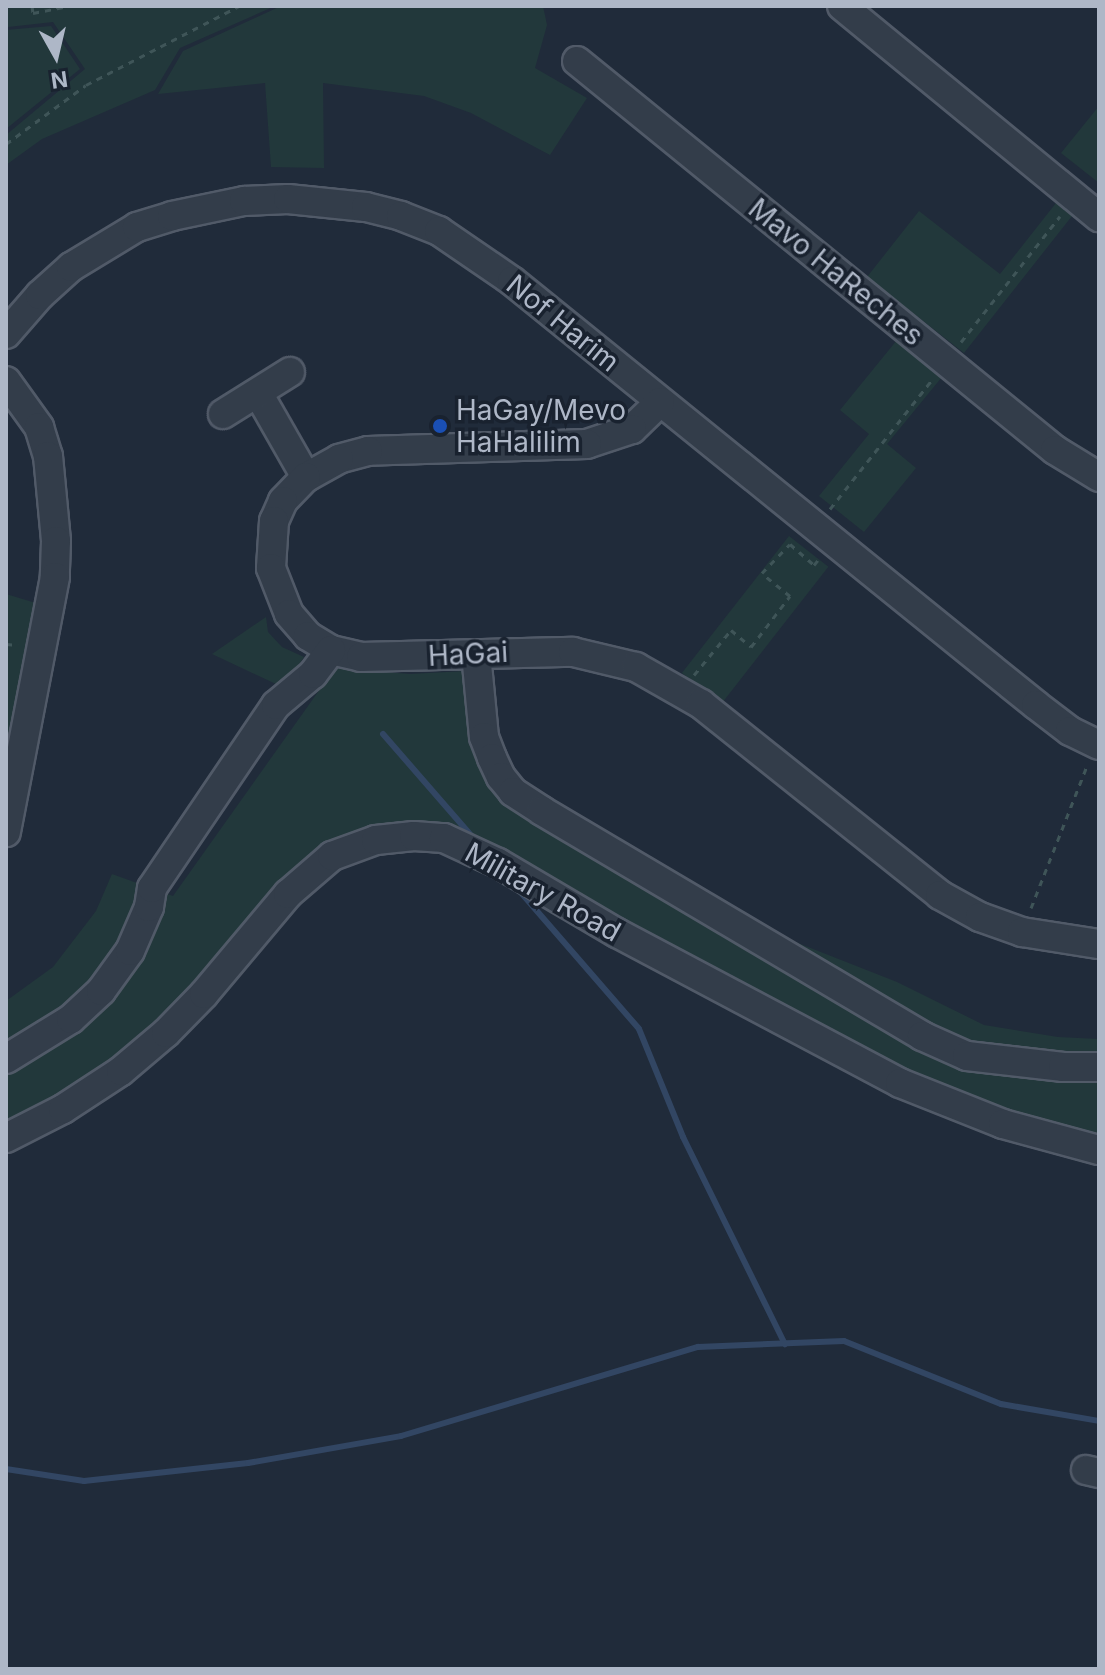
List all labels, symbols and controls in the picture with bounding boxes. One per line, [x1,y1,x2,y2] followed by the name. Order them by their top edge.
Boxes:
[16,16,96,96] north arrow
[49,66,69,94] text: N
[742,191,930,353] street label: Mavo HaReches
[500,267,626,379] street label: Nof Harim
[456,393,626,459] place label: HaGay/Mevo HaHalilim
[431,417,449,435] marker: HaGay/Mevo HaHalilim
[427,635,509,673] street label: HaGai
[459,835,627,949] street label: Military Road

